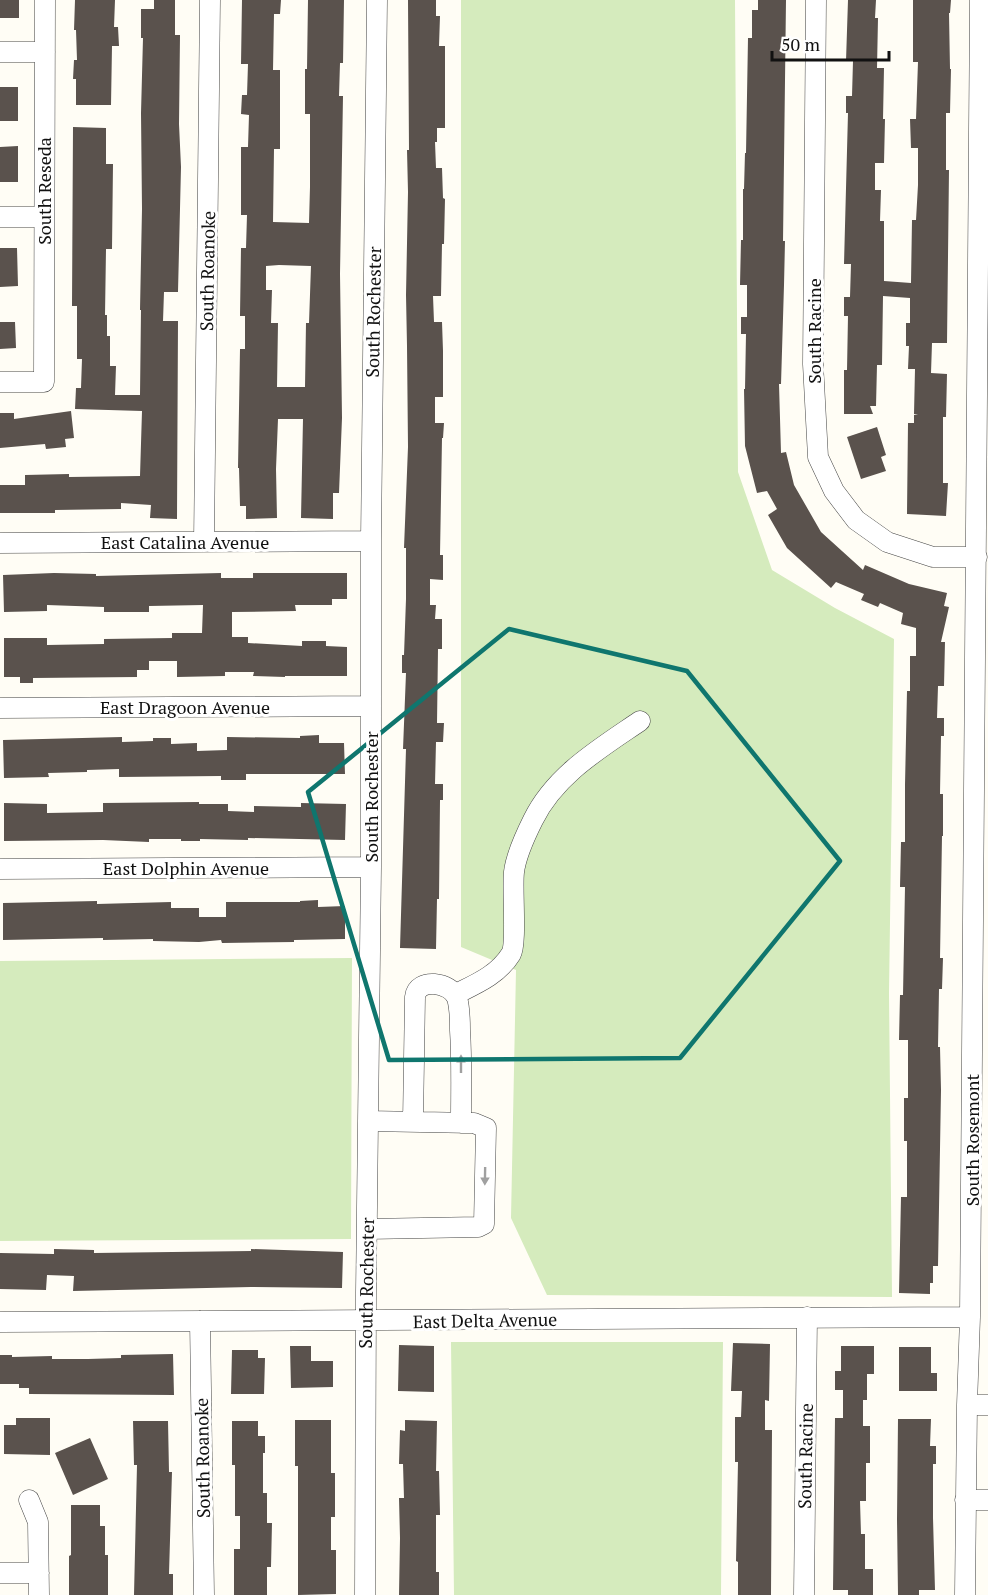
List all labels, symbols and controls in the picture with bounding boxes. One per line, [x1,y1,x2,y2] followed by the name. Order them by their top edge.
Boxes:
[772,24,889,62] scale bar
[781,32,821,56] text: 50 m
[32,137,56,245] street label: South Reseda
[194,211,220,331] street label: South Roanoke
[360,246,386,378] street label: South Rochester
[802,278,826,384] street label: South Racine
[101,530,269,554] street label: East Catalina Avenue
[100,695,270,719] street label: East Dragoon Avenue
[359,731,383,863] street label: South Rochester
[103,856,269,880] street label: East Dolphin Avenue
[456,1055,466,1074] one-way arrow
[960,1074,984,1206] street label: South Rosemont
[480,1167,490,1186] one-way arrow
[353,1217,379,1349] street label: South Rochester
[413,1307,557,1333] street label: East Delta Avenue
[189,1398,215,1518] street label: South Roanoke
[792,1403,818,1509] street label: South Racine

